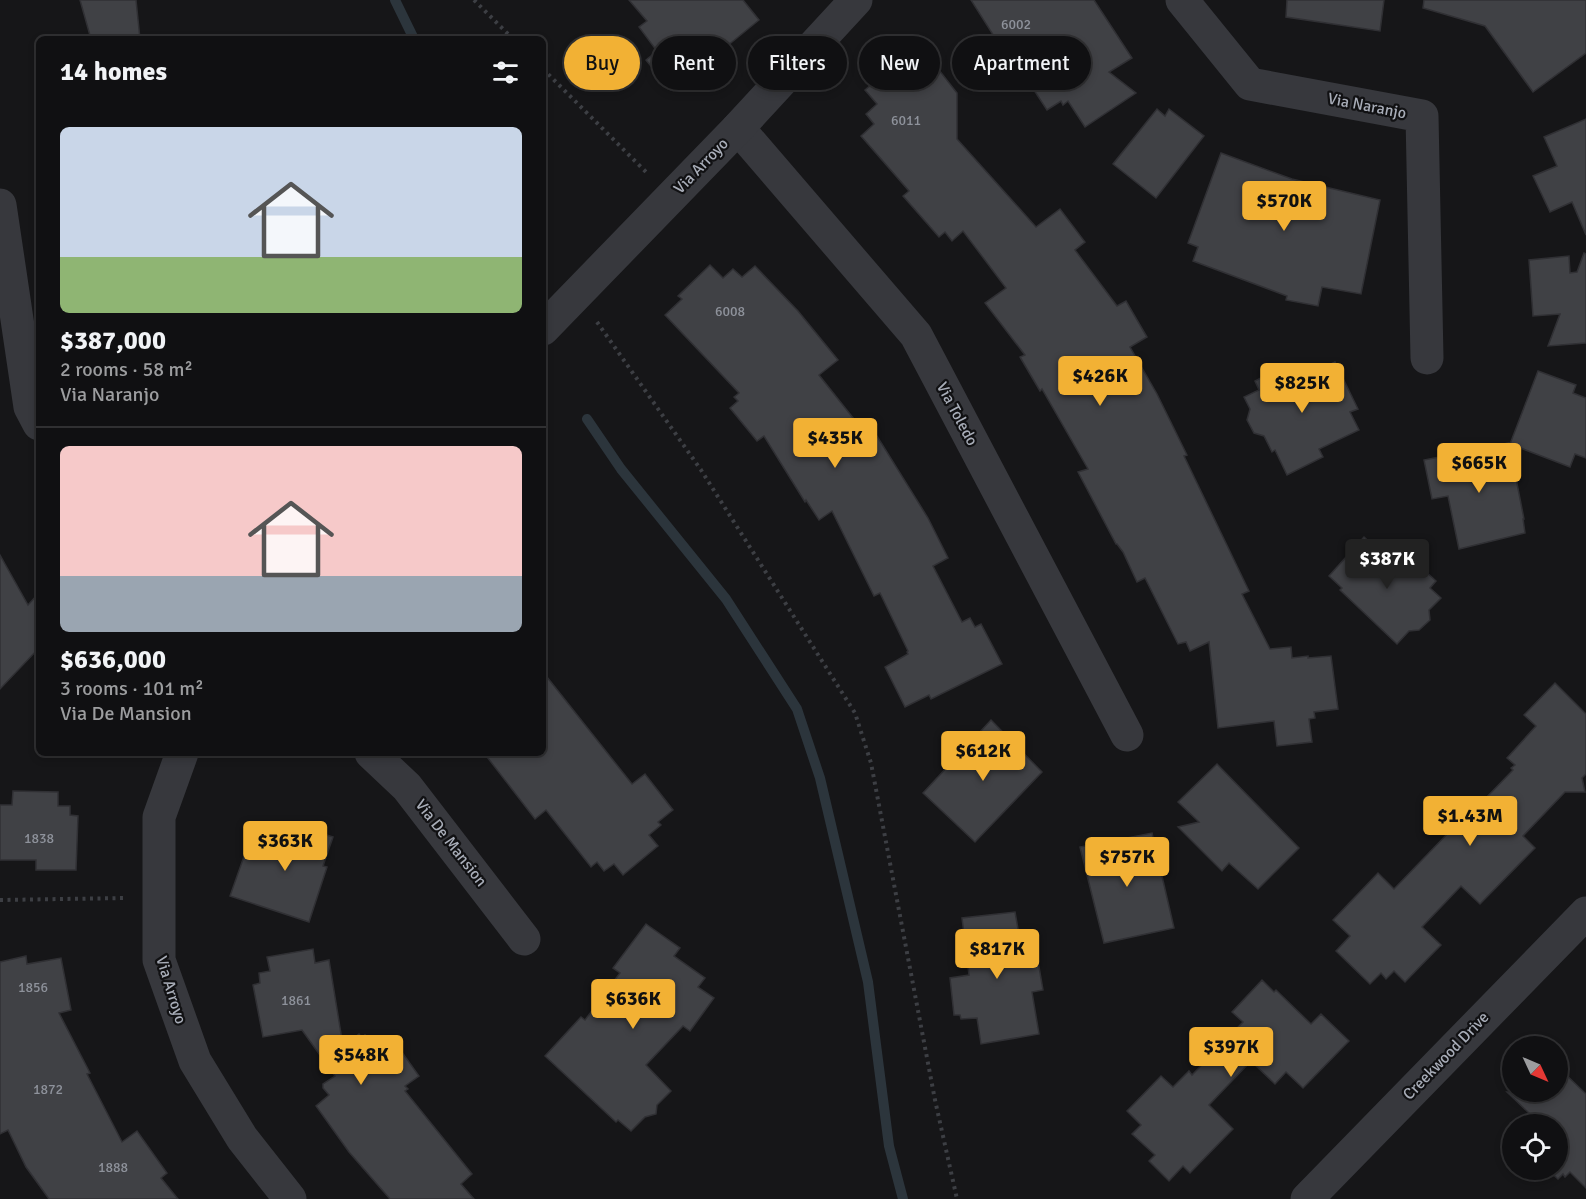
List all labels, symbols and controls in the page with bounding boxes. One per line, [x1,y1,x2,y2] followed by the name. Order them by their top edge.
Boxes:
[1001,16,1031,33] house number: 6002
[564,36,640,90] chip: Buy
[652,36,736,90] chip: Rent
[748,36,847,90] chip: Filters
[859,36,940,90] chip: New
[952,36,1091,90] chip: Apartment
[60,56,167,88] text: 14 homes
[489,56,522,89] icon: filters
[1326,89,1408,123] street label: Via Naranjo
[891,112,921,129] house number: 6011
[669,134,733,198] street label: Via Arroyo
[237,166,345,274] icon: home
[1242,181,1326,232] pin: $570K
[1256,188,1312,213] text: $570K
[715,303,745,320] house number: 6008
[60,325,166,357] text: $387,000
[1058,356,1142,407] pin: $426K
[60,357,193,382] text: 2 rooms · 58 m²
[1072,363,1128,388] text: $426K
[1260,363,1344,414] pin: $825K
[1274,370,1330,395] text: $825K
[932,379,982,449] street label: Via Toledo
[60,382,159,407] text: Via Naranjo
[793,418,877,469] pin: $435K
[807,425,863,450] text: $435K
[1437,443,1521,494] pin: $665K
[1451,450,1507,475] text: $665K
[237,485,345,593] icon: home
[1345,539,1429,590] pin: $387K
[1359,546,1415,571] text: $387K
[60,644,166,676] text: $636,000
[60,676,204,701] text: 3 rooms · 101 m²
[60,701,192,726] text: Via De Mansion
[941,731,1025,782] pin: $612K
[955,738,1011,763] text: $612K
[411,795,491,891] street label: Via De Mansion
[1421,796,1519,847] pin: $1.43M
[1437,803,1503,828] text: $1.43M
[243,821,327,872] pin: $363K
[257,828,313,853] text: $363K
[24,830,54,847] house number: 1838
[1085,837,1169,888] pin: $757K
[1099,844,1155,869] text: $757K
[955,929,1039,980] pin: $817K
[969,936,1025,961] text: $817K
[151,954,191,1026] street label: Via Arroyo
[18,979,48,996] house number: 1856
[591,979,675,1030] pin: $636K
[605,986,661,1011] text: $636K
[281,992,311,1009] house number: 1861
[1399,1008,1493,1104] street label: Creekwood Drive
[1189,1027,1273,1078] pin: $397K
[1203,1034,1259,1059] text: $397K
[319,1035,403,1086] pin: $548K
[1502,1036,1568,1102] north arrow
[1502,1036,1568,1180] map controls
[333,1042,389,1067] text: $548K
[33,1081,63,1098] house number: 1872
[1502,1114,1568,1180] button: locate
[98,1159,128,1176] house number: 1888

